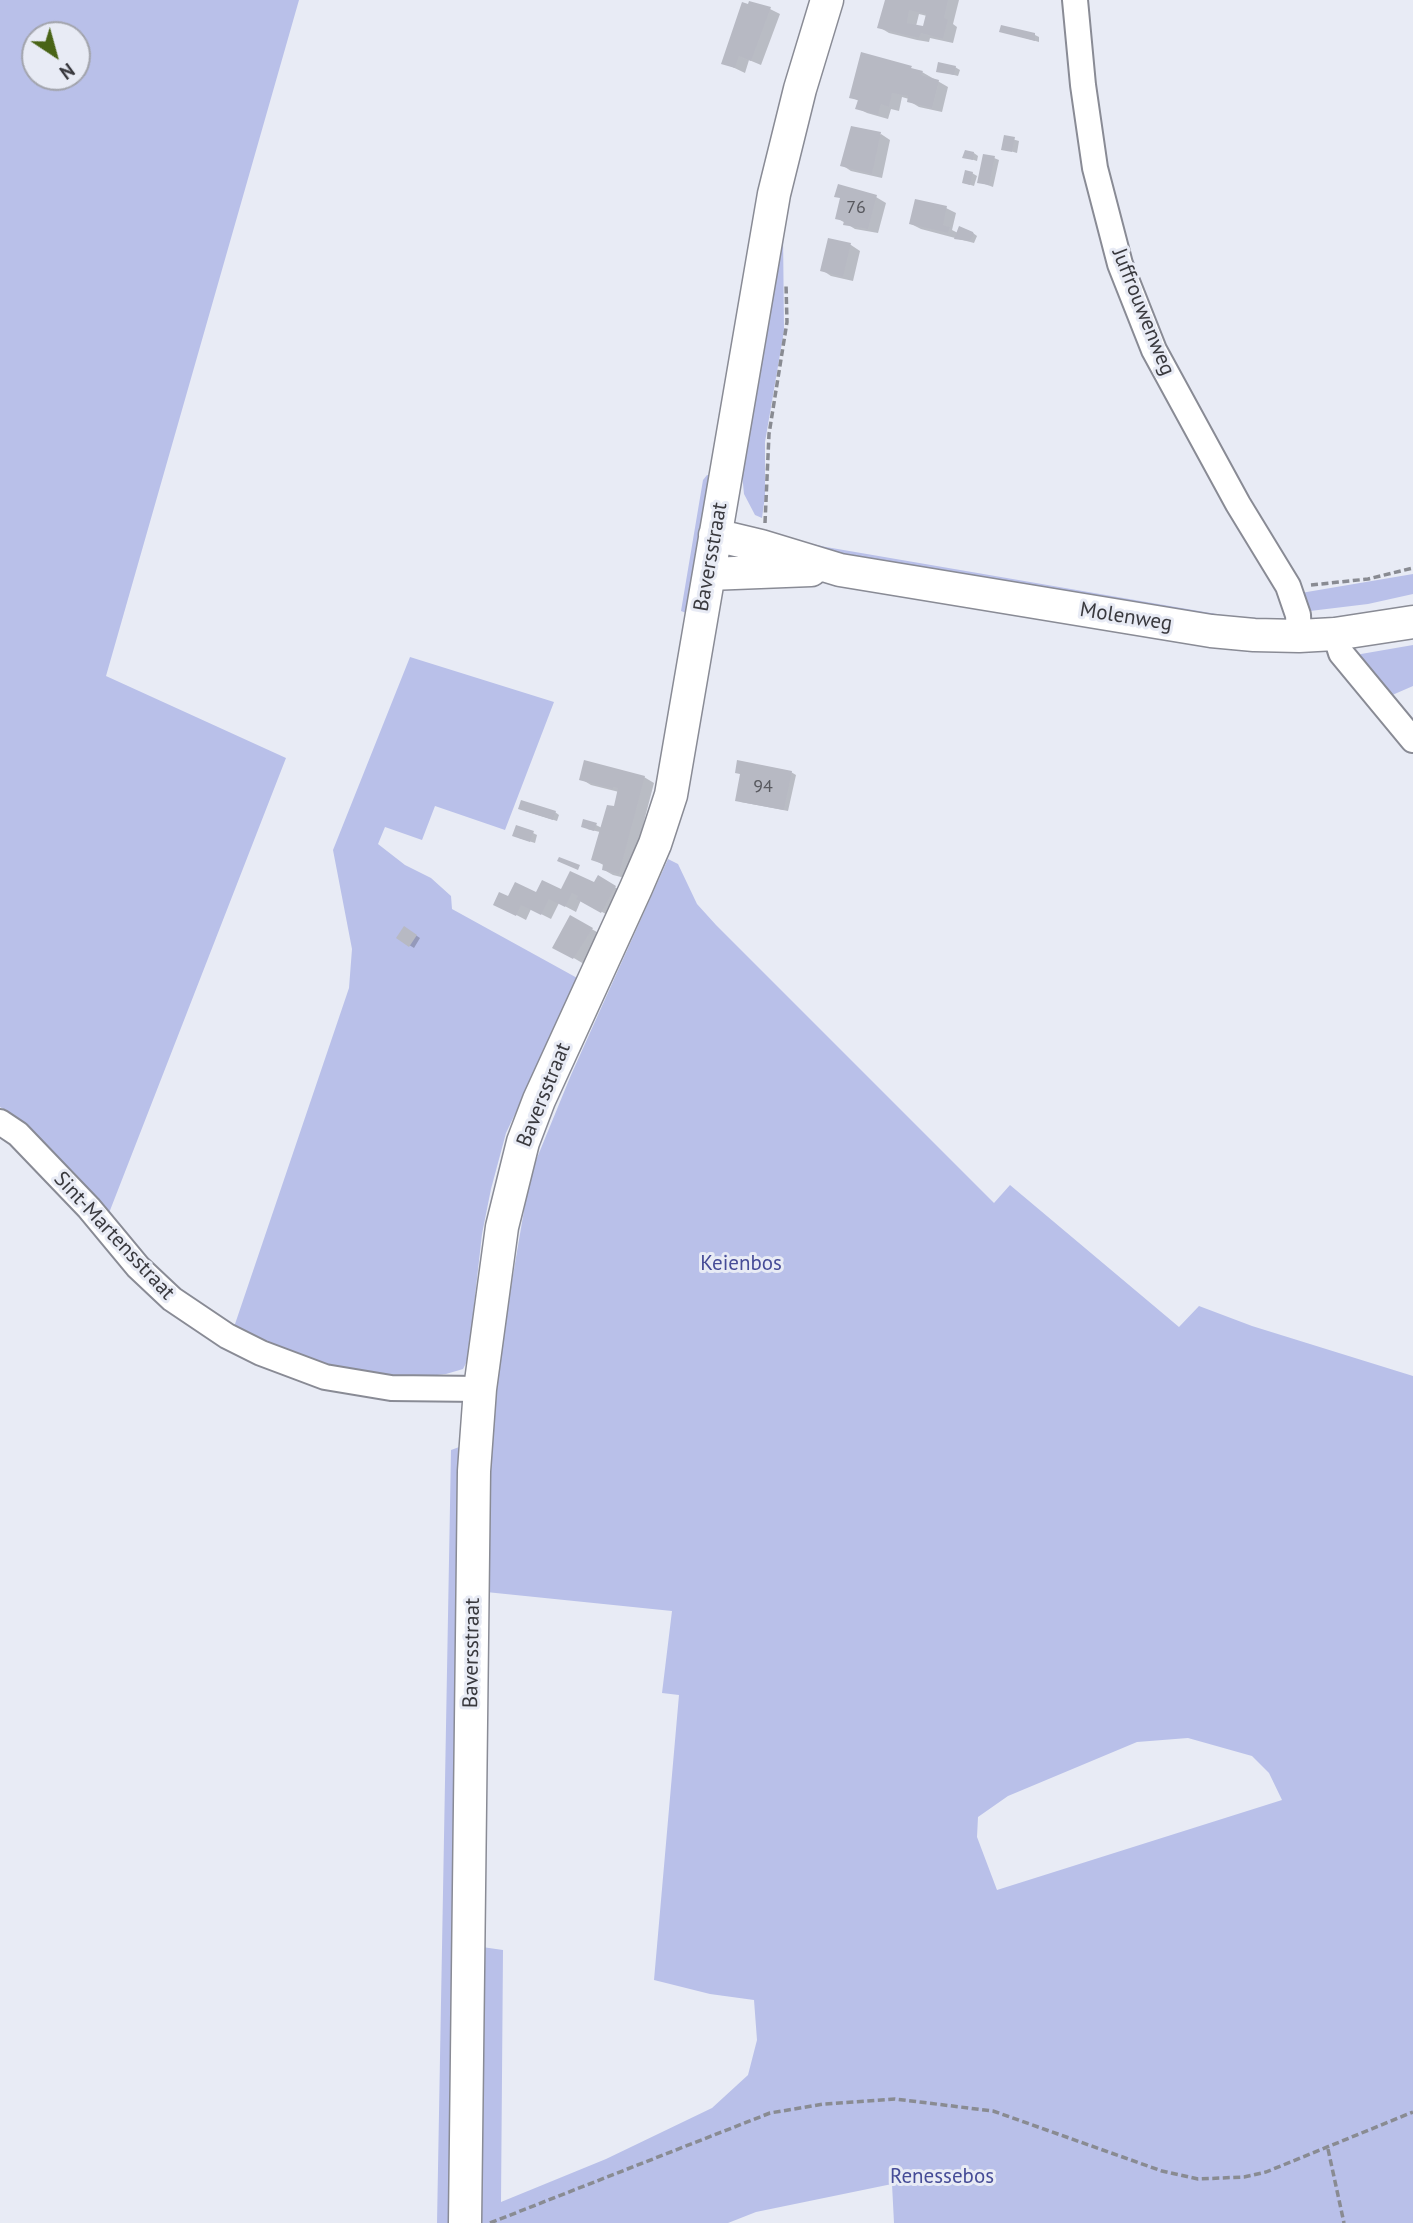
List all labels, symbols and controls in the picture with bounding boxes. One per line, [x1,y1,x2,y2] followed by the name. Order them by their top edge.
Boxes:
[21,21,91,91] north arrow
[55,58,79,85] text: N
[846,197,866,219] house number: 76
[1106,245,1180,379] street label: Juffrouwenweg
[689,501,733,613] street label: Baversstraat
[1078,597,1174,637] street label: Molenweg
[753,776,773,798] house number: 94
[512,1039,576,1151] street label: Baversstraat
[48,1167,180,1305] street label: Sint-Martensstraat
[700,1251,782,1277] park label: Keienbos
[458,1598,486,1708] street label: Baversstraat
[890,2164,994,2190] park label: Renessebos

